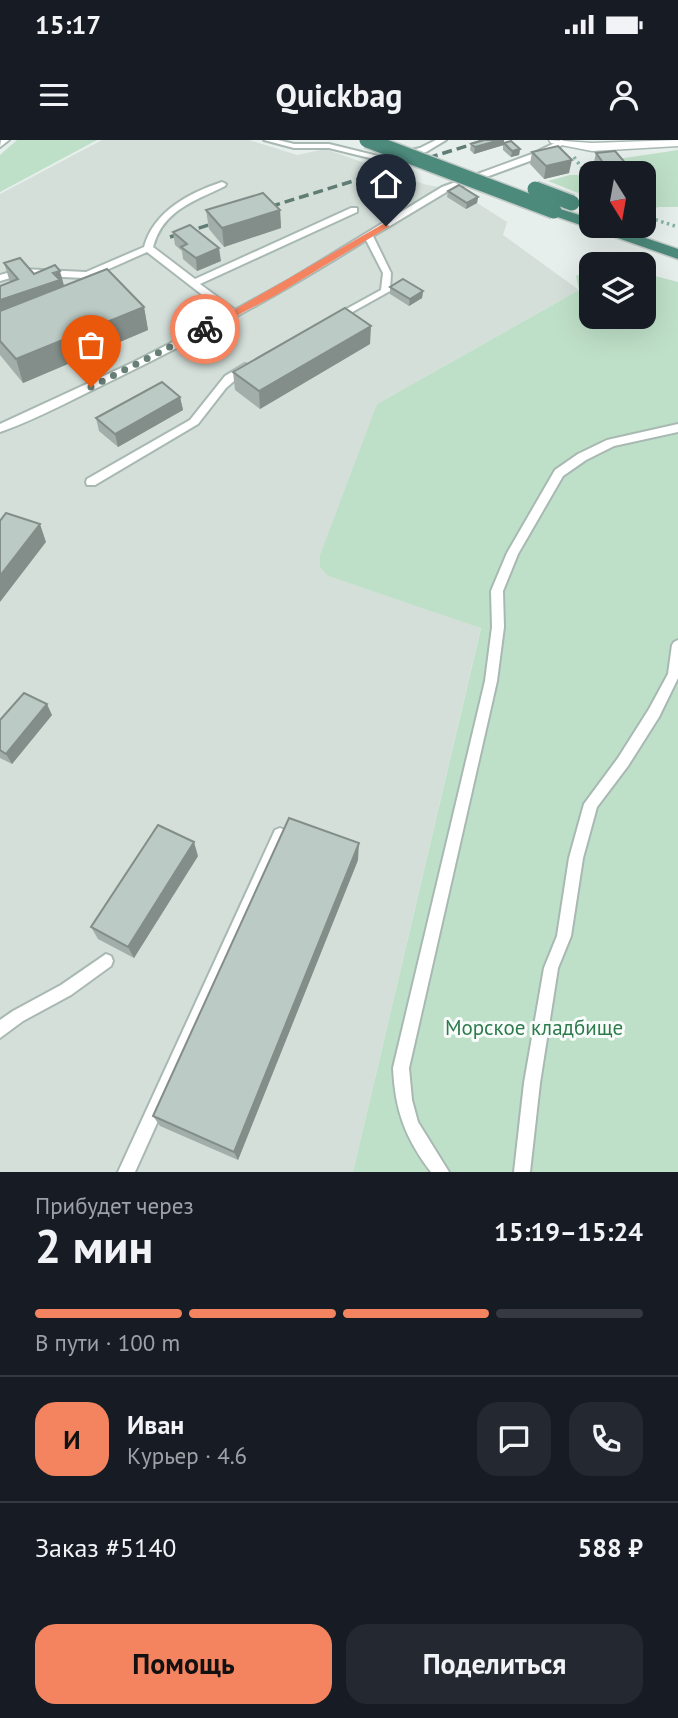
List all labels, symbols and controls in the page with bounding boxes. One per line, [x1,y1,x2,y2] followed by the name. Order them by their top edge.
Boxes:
[35,8,101,41] text: 15:17
[275,74,403,116] text: Quickbag
[35,76,73,114] icon: menu
[605,76,643,114] icon: person
[356,154,416,226] pin
[579,161,656,238] north arrow
[579,161,656,329] map controls
[367,165,405,203] icon: home
[579,252,656,329] button: layers
[170,294,240,364] courier
[186,310,224,348] icon: bike
[61,315,121,387] pin
[72,326,110,364] icon: bag
[445,1014,623,1041] park label: Морское кладбище
[35,1191,194,1220] text: Прибудет через
[494,1215,643,1248] text: 15:19–15:24
[35,1216,153,1276] text: 2 мин
[35,1328,180,1357] text: В пути · 100 m
[477,1402,551,1476] button: chat
[569,1402,643,1476] button: phone
[127,1408,184,1441] text: Иван
[63,1423,81,1456] text: И
[127,1441,247,1470] text: Курьер · 4.6
[35,1531,177,1564] text: Заказ #5140
[577,1531,643,1564] text: 588 ₽
[35,1624,332,1704] button: Помощь
[346,1624,643,1704] button: Поделиться

